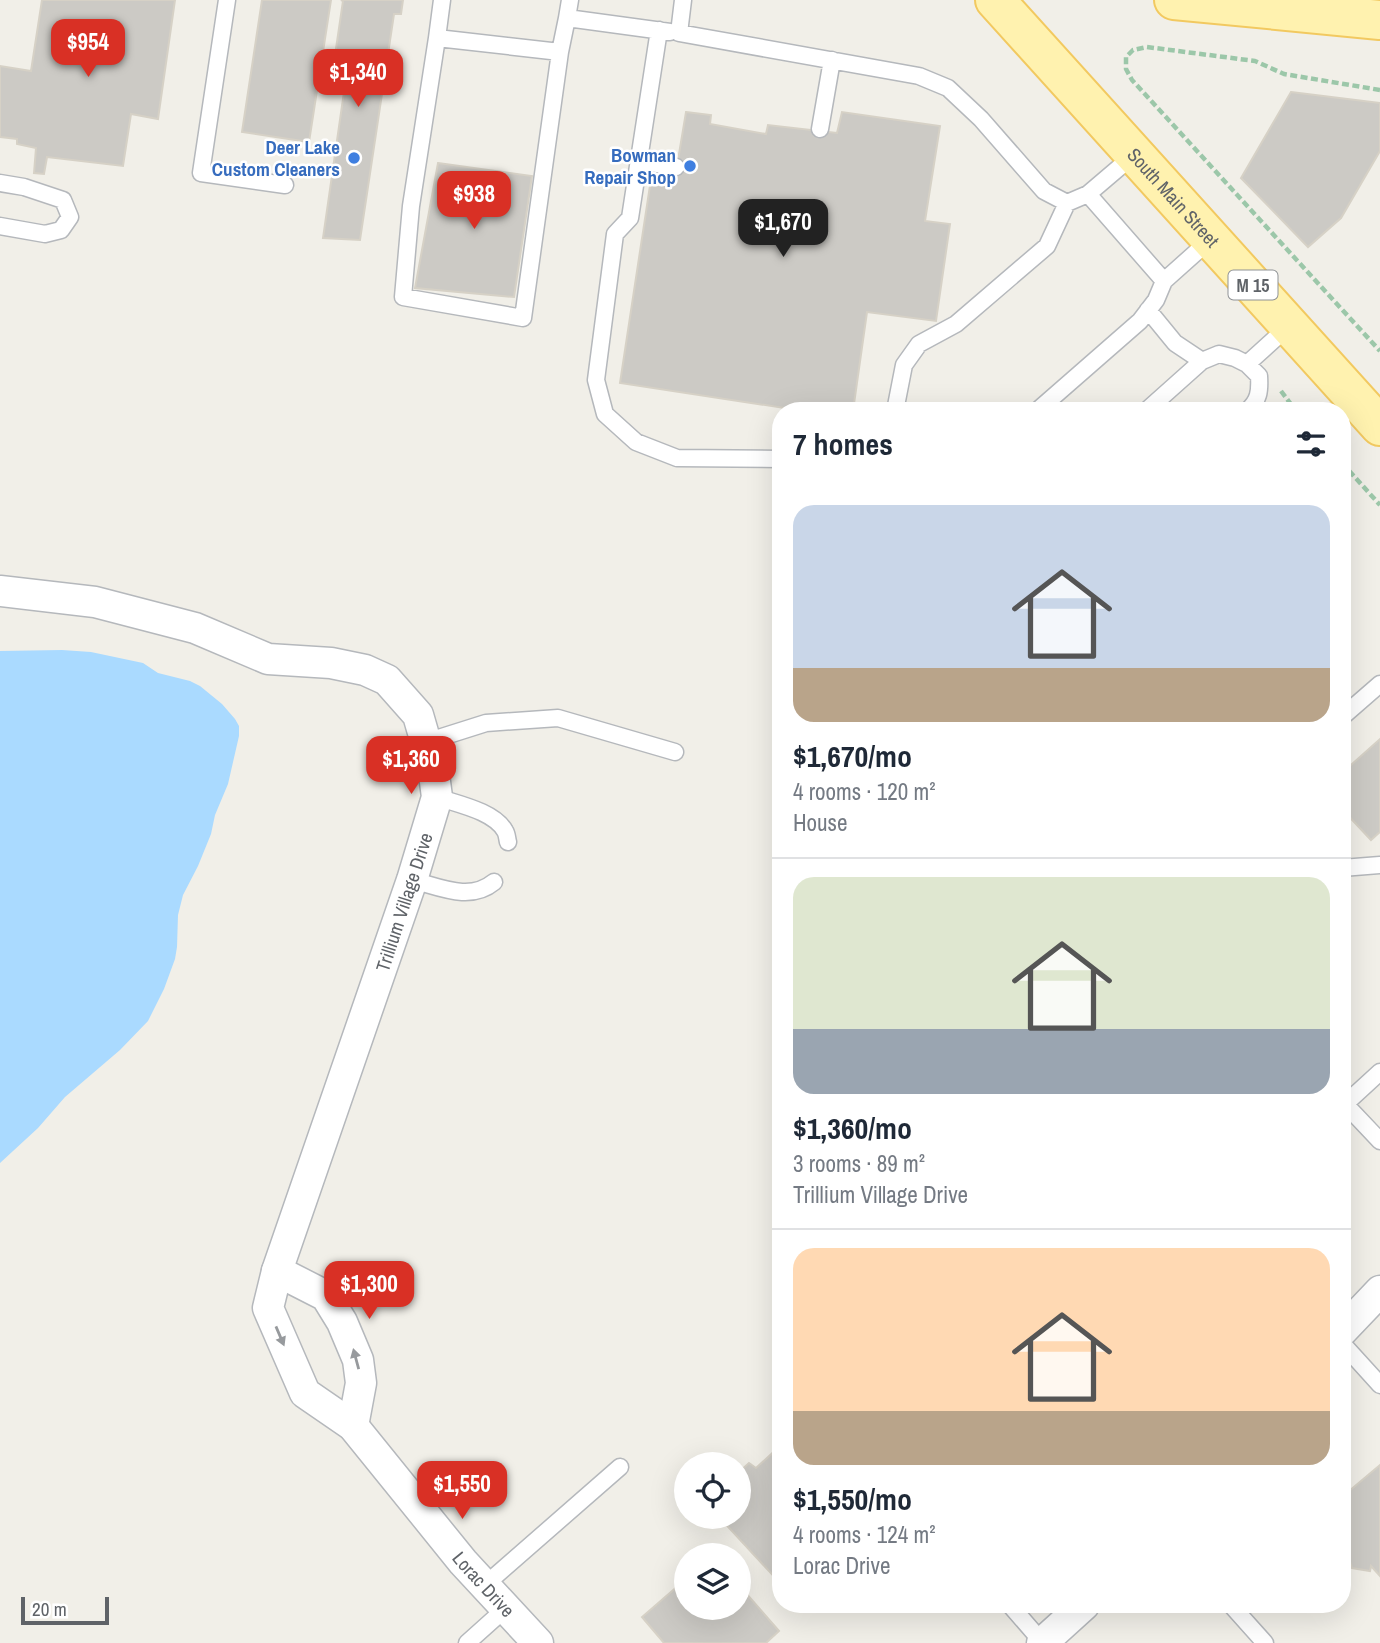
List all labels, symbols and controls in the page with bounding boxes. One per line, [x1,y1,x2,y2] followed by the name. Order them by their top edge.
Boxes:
[47,20,129,79] pin: $954
[67,26,109,57] text: $954
[301,50,415,109] pin: $1,340
[329,56,387,87] text: $1,340
[212,134,340,182] place label: Deer Lake Custom Cleaners
[584,142,676,190] place label: Bowman Repair Shop
[1122,142,1226,253] street label: South Main Street
[346,150,362,166] marker: Deer Lake Custom Cleaners
[682,158,698,174] marker: Bowman Repair Shop
[433,172,515,231] pin: $938
[453,178,495,209] text: $938
[726,200,840,259] pin: $1,670
[754,206,812,237] text: $1,670
[1228,270,1278,300] road number: M 15
[793,424,893,464] text: 7 homes
[1292,425,1330,463] icon: filters
[999,551,1125,677] icon: home
[354,736,468,796] pin: $1,360
[793,736,912,776] text: $1,670/mo
[382,743,440,774] text: $1,360
[793,776,936,807] text: 4 rooms · 120 m²
[793,807,848,838] text: House
[369,829,439,975] street label: Trillium Village Drive
[999,923,1125,1049] icon: home
[793,1108,912,1148] text: $1,360/mo
[793,1148,925,1179] text: 3 rooms · 89 m²
[793,1179,968,1210] text: Trillium Village Drive
[312,1262,426,1321] pin: $1,300
[340,1268,398,1299] text: $1,300
[999,1294,1125,1420] icon: home
[274,1326,286,1346] one-way arrow
[350,1348,361,1370] one-way arrow
[674,1452,751,1620] map controls
[674,1452,751,1529] button: locate
[405,1462,519,1521] pin: $1,550
[433,1468,491,1499] text: $1,550
[793,1479,912,1519] text: $1,550/mo
[793,1519,936,1550] text: 4 rooms · 124 m²
[674,1543,751,1620] button: layers
[447,1546,521,1623] street label: Lorac Drive
[793,1550,890,1581] text: Lorac Drive
[21,1594,108,1626] scale bar
[32,1596,67,1622] text: 20 m

